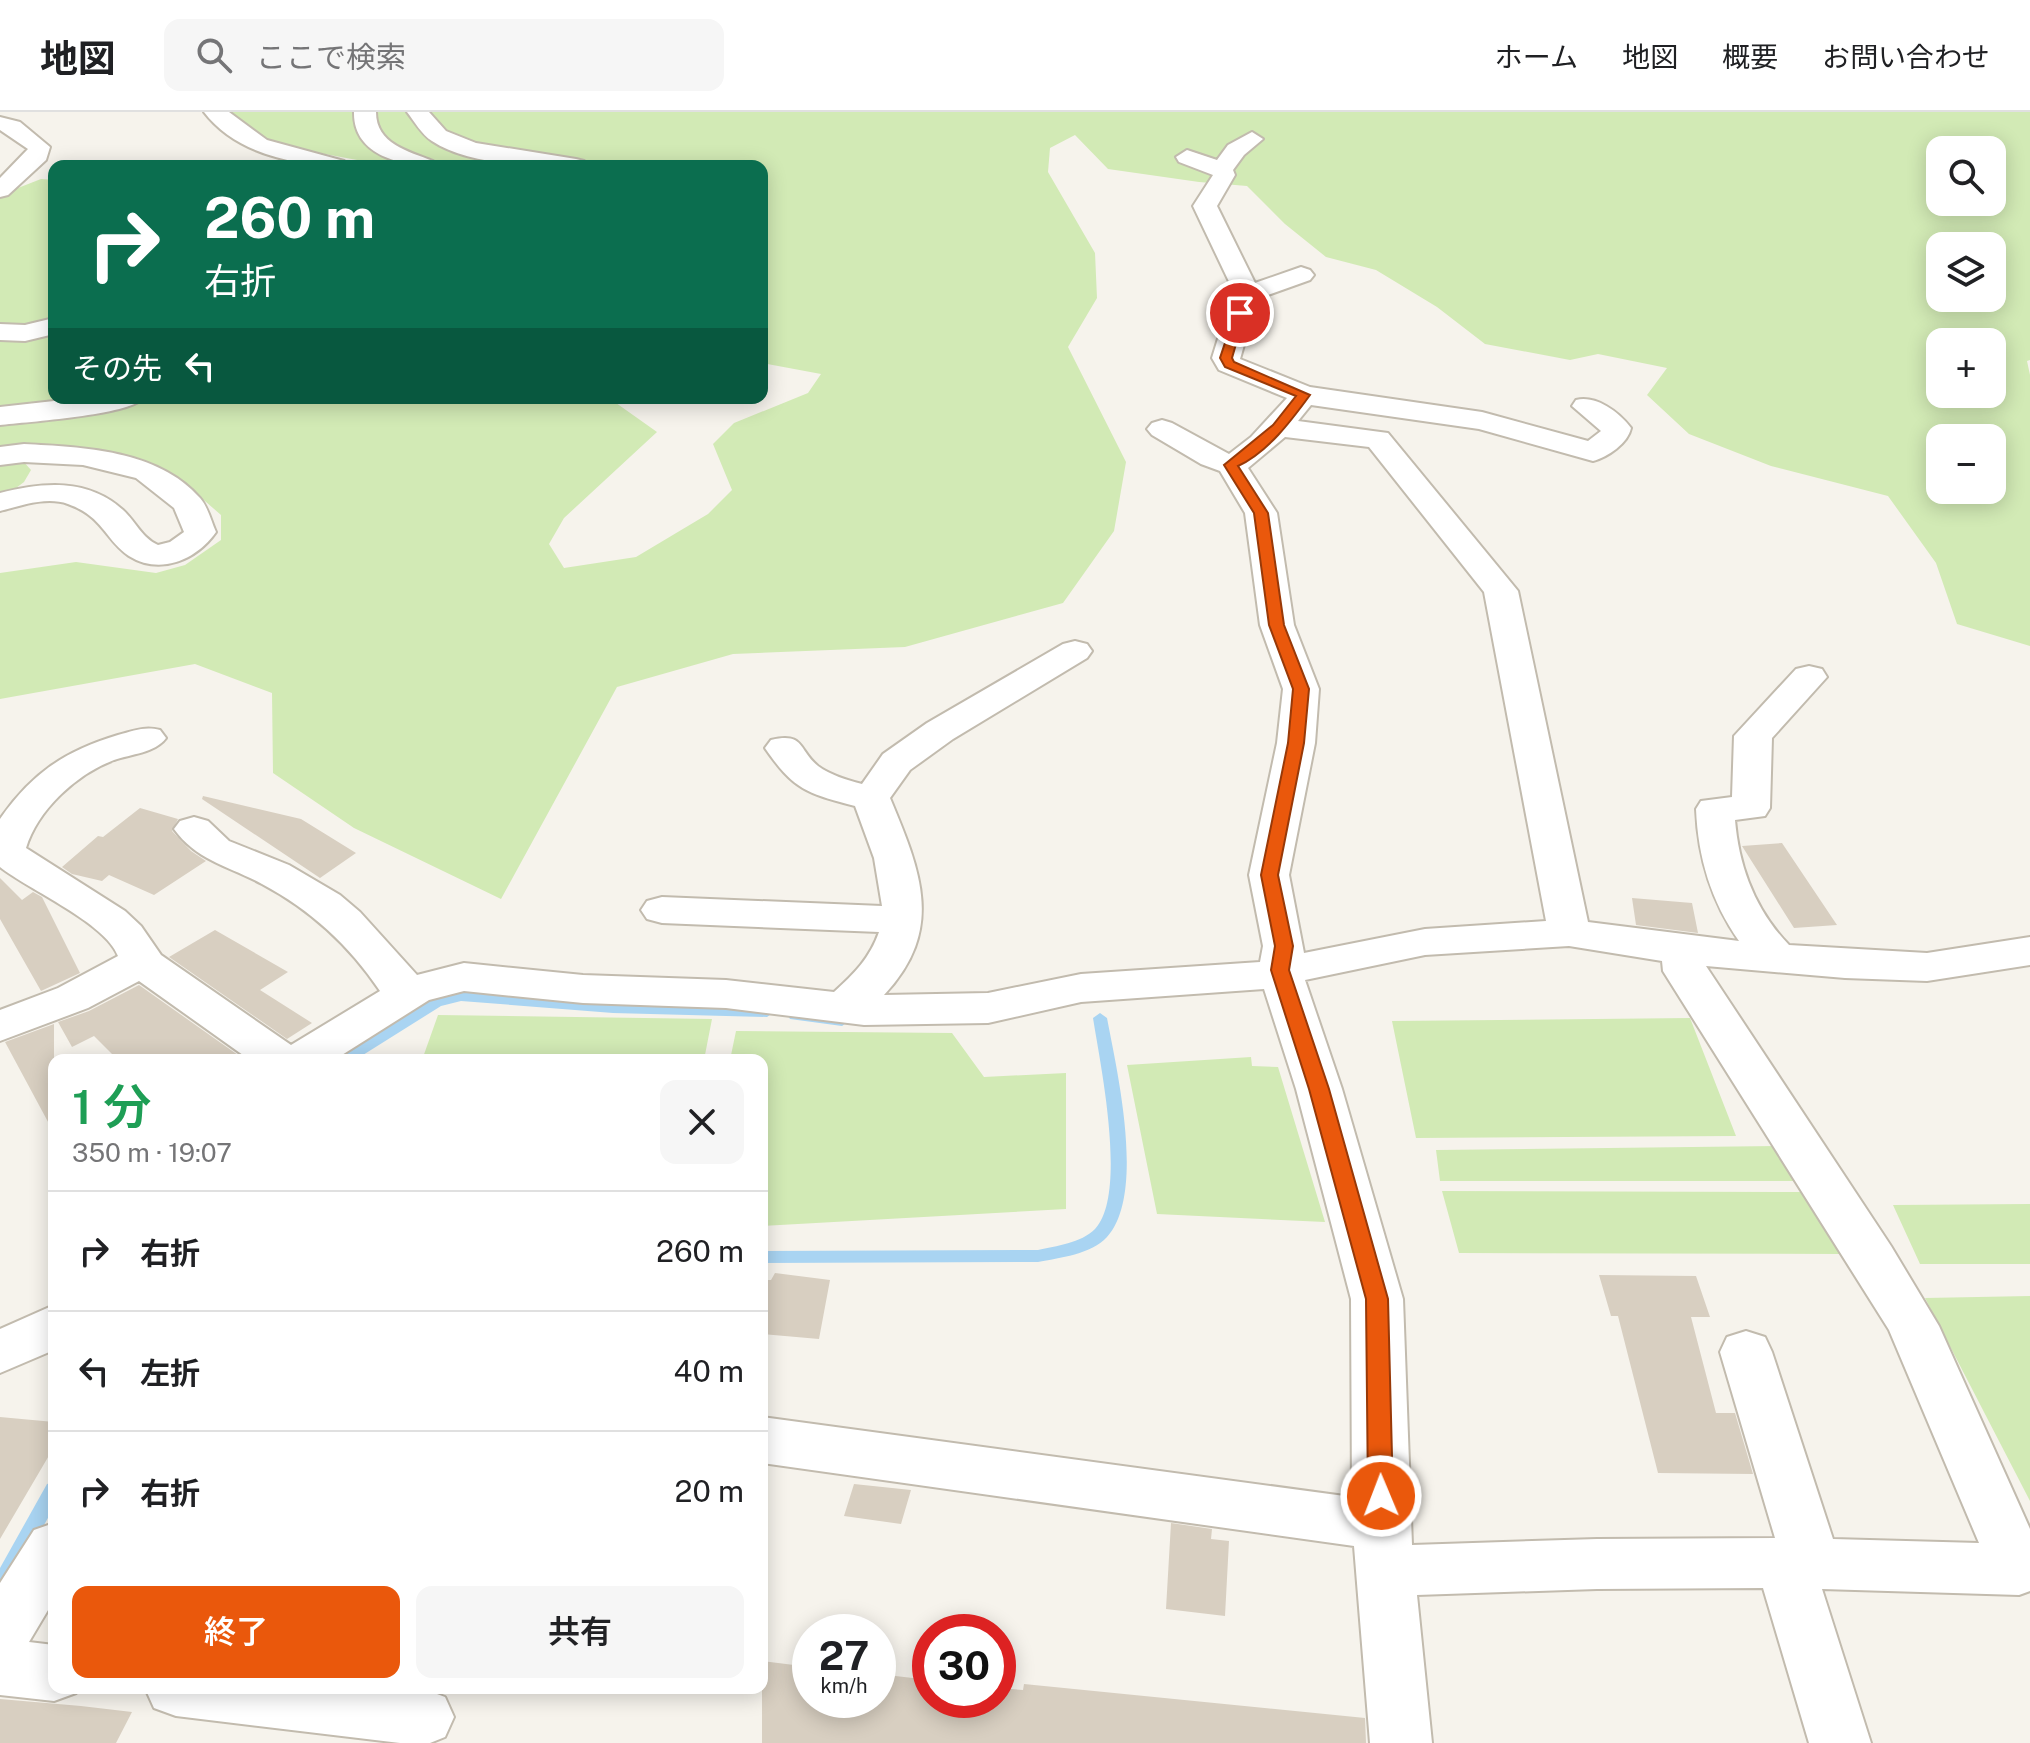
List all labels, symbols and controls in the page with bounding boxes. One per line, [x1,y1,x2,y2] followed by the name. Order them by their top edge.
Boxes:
[164,19,724,91] search box
[192,33,236,77] icon: search
[40,36,116,81] text: 地図
[256,39,406,75] text: ここで検索
[1495,40,1578,73] text: ホーム
[1622,40,1678,73] text: 地図
[1722,40,1778,73] text: 概要
[1822,40,1990,73] text: お問い合わせ
[1926,136,2006,504] map controls
[1926,136,2006,216] button: search
[204,185,375,251] text: 260 m
[72,192,176,296] icon: right
[1926,232,2006,312] button: layers
[204,260,276,302] text: 右折
[1206,279,1274,347] pin
[1218,291,1262,335] icon: arrive
[1926,328,2006,408] button: +
[178,344,222,388] icon: left
[72,350,162,386] text: その先
[1926,424,2006,504] button: −
[72,1078,151,1135] text: 1 分
[660,1080,744,1164] button: close
[72,1137,232,1168] text: 350 m · 19:07
[72,1229,116,1273] icon: right
[656,1233,744,1269] text: 260 m
[140,1235,200,1271] text: 右折
[72,1349,116,1393] icon: left
[674,1353,744,1389] text: 40 m
[140,1355,200,1391] text: 左折
[1339,1454,1423,1538] position arrow
[72,1469,116,1513] icon: right
[675,1473,744,1509] text: 20 m
[140,1475,200,1511] text: 右折
[72,1586,400,1678] button: 終了
[416,1586,744,1678] button: 共有
[912,1614,1016,1718] speed limit sign: 30
[819,1632,869,1679] text: 27
[820,1674,868,1698] text: km/h

